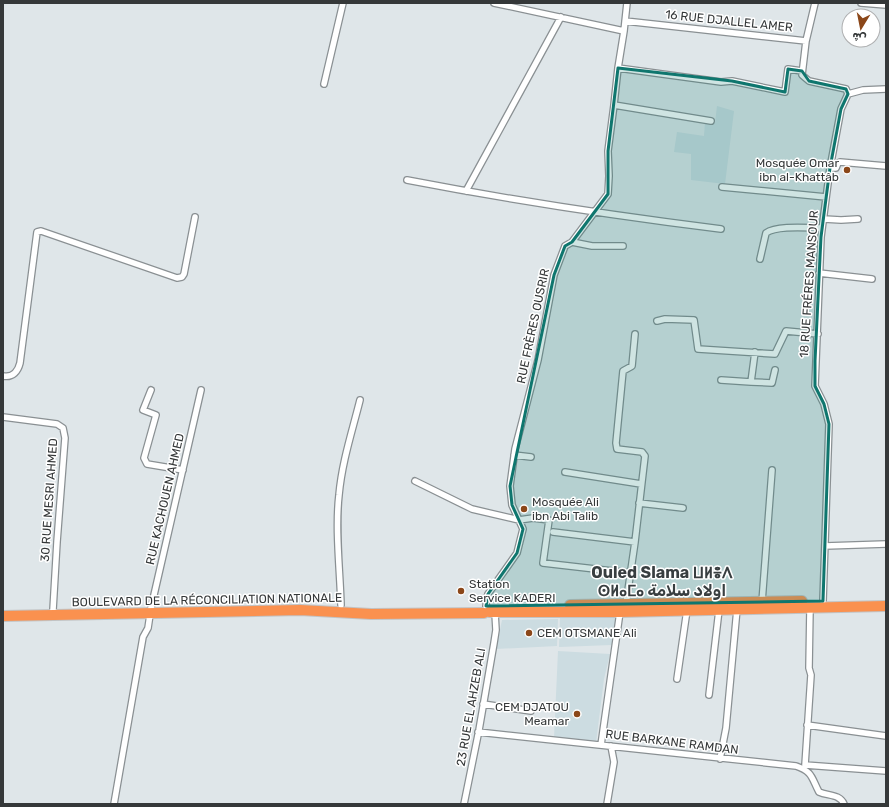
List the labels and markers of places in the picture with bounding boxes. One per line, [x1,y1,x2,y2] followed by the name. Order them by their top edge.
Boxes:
[756,156,839,184] place label: Mosquée Omar ibn al-Khattâb
[842,165,852,175] marker: Mosquée Omar ibn al-Khattâb
[532,495,599,523] place label: Mosquée Ali ibn Abi Talib
[519,504,529,514] marker: Mosquée Ali ibn Abi Talib
[469,577,556,605] place label: Station Service KADERI
[456,586,466,596] marker: Station Service KADERI
[537,626,637,640] place label: CEM OTSMANE Ali
[524,628,534,638] marker: CEM OTSMANE Ali
[495,700,569,728] place label: CEM DJATOU Meamar
[572,709,582,719] marker: CEM DJATOU Meamar

